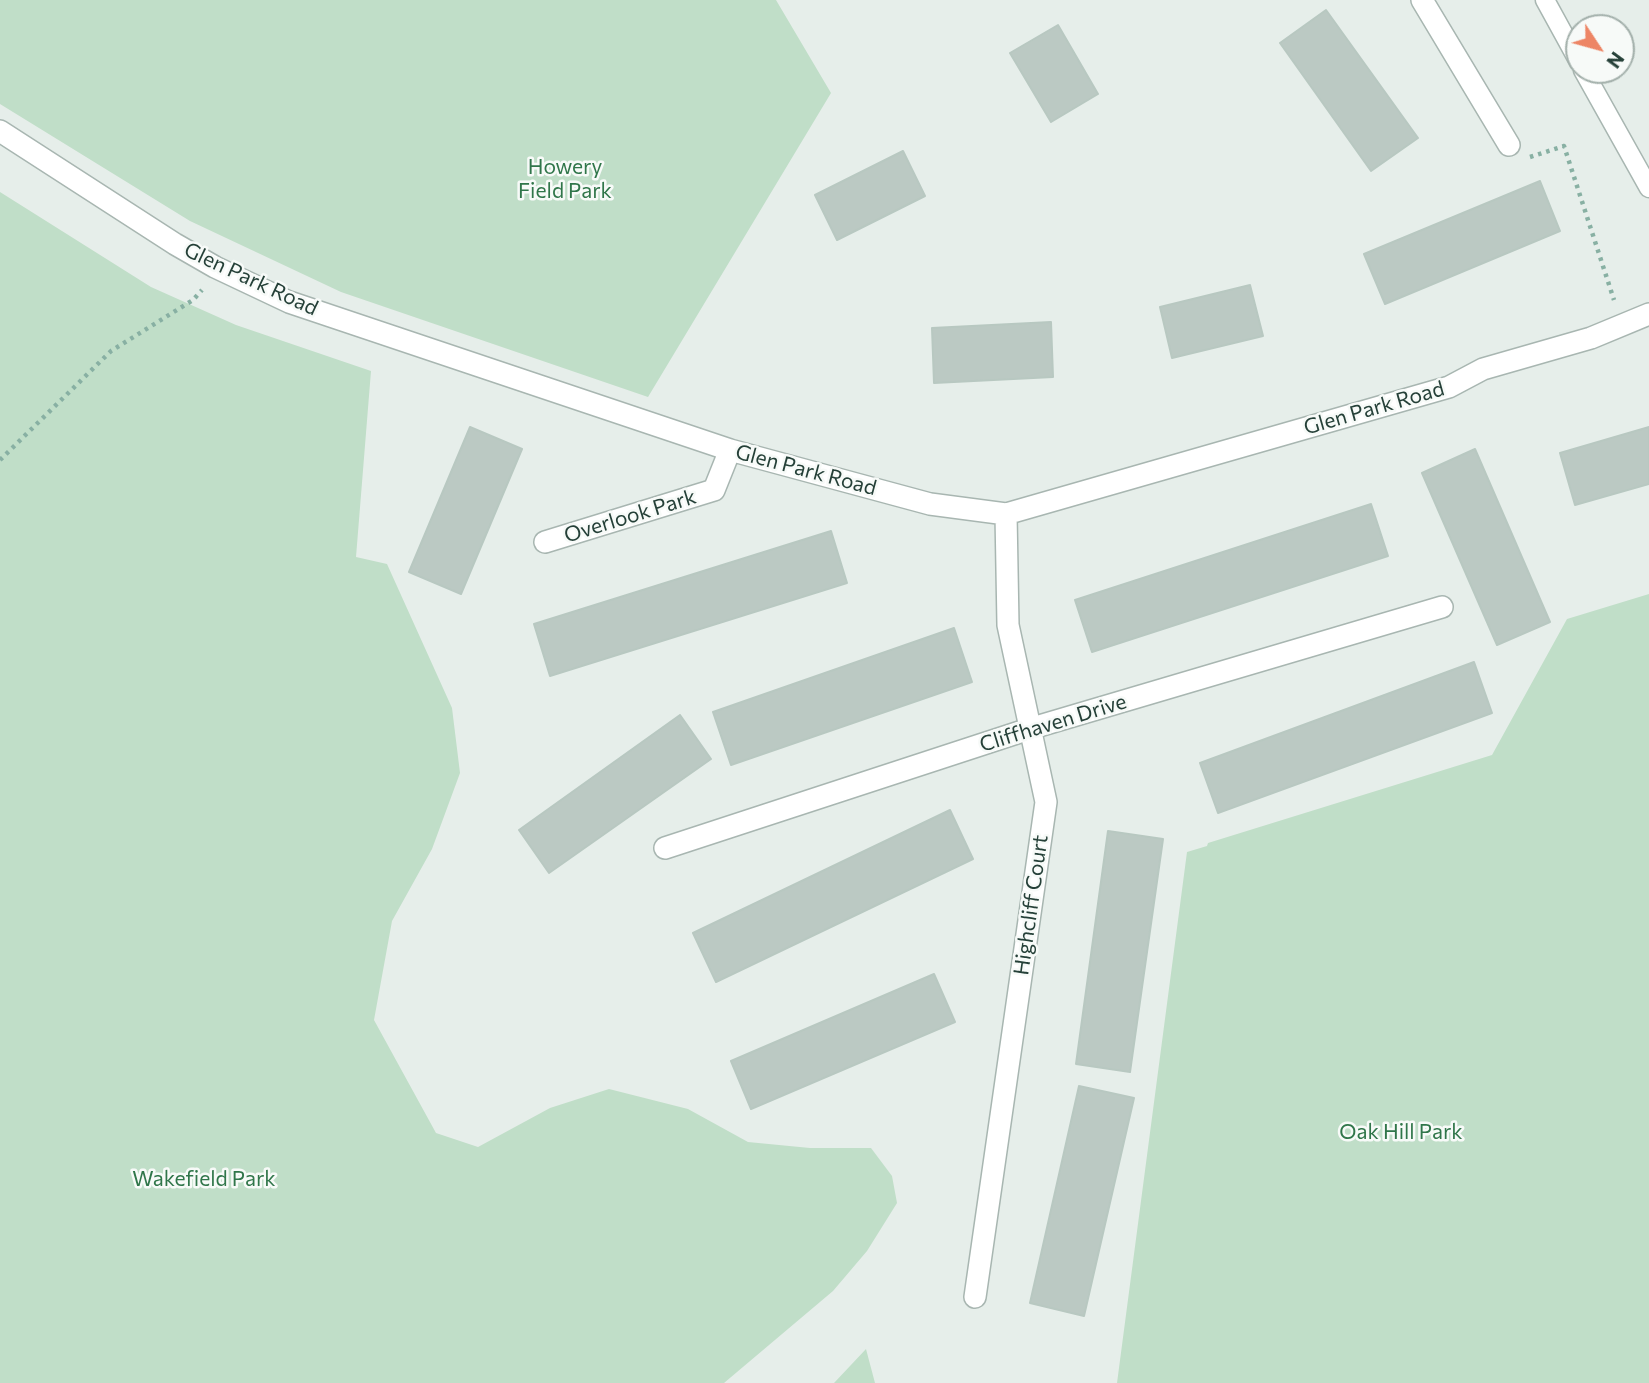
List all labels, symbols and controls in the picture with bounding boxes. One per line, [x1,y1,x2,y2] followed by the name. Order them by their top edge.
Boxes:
[1565,14,1635,84] north arrow
[1602,48,1629,73] text: N
[518,154,612,204] park label: Howery Field Park
[180,237,322,321] street label: Glen Park Road
[1301,376,1447,440] street label: Glen Park Road
[733,439,879,501] street label: Glen Park Road
[561,484,699,548] street label: Overlook Park
[977,689,1129,757] street label: Cliffhaven Drive
[1009,833,1053,977] street label: Highcliff Court
[1339,1119,1463,1145] park label: Oak Hill Park
[132,1166,276,1192] park label: Wakefield Park

